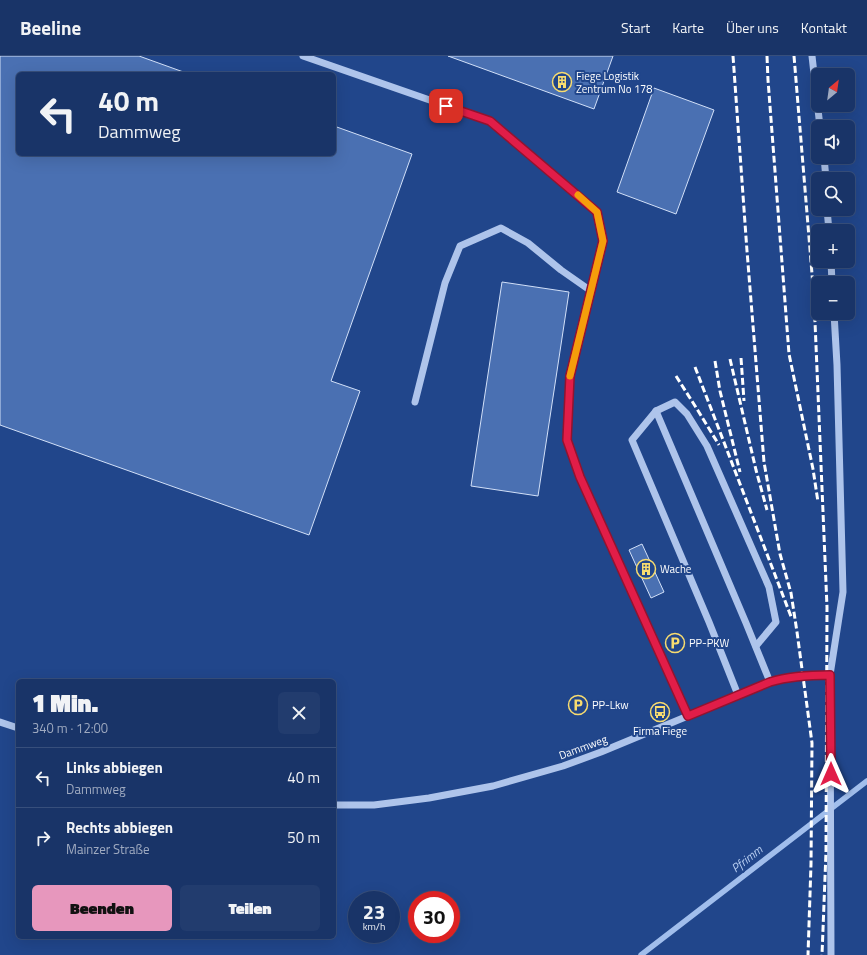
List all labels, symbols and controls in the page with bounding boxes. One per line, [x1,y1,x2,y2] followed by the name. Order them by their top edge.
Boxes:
[20,13,81,42] text: Beeline
[621,17,650,38] text: Start
[672,17,704,38] text: Karte
[726,17,779,38] text: Über uns
[801,17,847,38] text: Kontakt
[576,68,652,97] place label: Fiege Logistik Zentrum No 178
[811,68,855,112] north arrow
[811,68,855,320] map controls
[551,71,573,93] building icon: Fiege Logistik Zentrum No 178
[98,79,159,122] text: 40 m
[32,88,84,140] icon: left
[429,89,463,123] pin
[435,95,457,117] icon: arrive
[98,118,181,145] text: Dammweg
[811,120,855,164] button: sound
[811,172,855,216] button: search
[811,224,855,268] button: +
[811,276,855,320] button: −
[635,558,657,580] building icon: Wache
[660,561,692,577] place label: Wache
[664,632,686,654] parking icon: PP-PKW
[689,635,730,651] place label: PP-PKW
[32,685,98,721] text: 1 Min.
[278,692,320,734] button: close
[567,694,589,716] parking icon: PP-Lkw
[592,697,629,713] place label: PP-Lkw
[649,701,671,723] bus stop icon: Firma Fiege
[32,718,108,738] text: 340 m · 12:00
[633,723,687,739] place label: Firma Fiege
[557,731,610,763] street label: Dammweg
[810,753,852,795] position arrow
[66,756,163,779] text: Links abbiegen
[287,766,320,789] text: 40 m
[32,767,54,789] icon: left
[66,779,126,799] text: Dammweg
[66,816,173,839] text: Rechts abbiegen
[287,826,320,849] text: 50 m
[32,827,54,849] icon: right
[66,839,150,859] text: Mainzer Straße
[727,840,767,877] water label: Pfrimm
[32,885,172,931] button: Beenden
[180,885,320,931] button: Teilen
[408,891,460,943] speed limit sign: 30
[363,896,385,927] text: 23
[363,919,385,934] text: km/h

